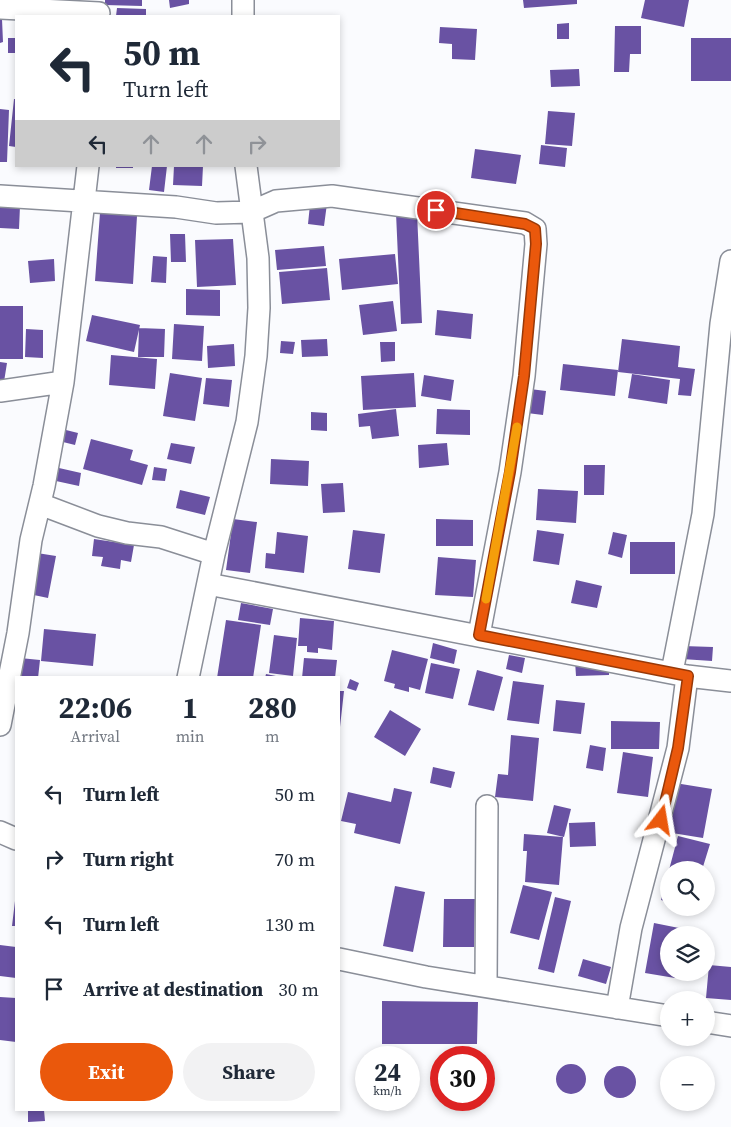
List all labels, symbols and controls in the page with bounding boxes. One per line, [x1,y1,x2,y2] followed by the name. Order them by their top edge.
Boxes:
[123,29,200,77] text: 50 m
[40,35,105,100] icon: left
[123,74,208,104] text: Turn left
[84,130,112,158] icon: left
[137,130,165,158] icon: ahead
[190,130,218,158] icon: ahead
[243,130,271,158] icon: right
[415,189,457,231] pin
[422,196,450,224] icon: arrive
[58,687,132,728] text: 22:06
[182,687,198,728] text: 1
[248,687,297,728] text: 280
[71,725,120,747] text: Arrival
[176,725,205,747] text: min
[265,725,279,747] text: m
[40,780,68,808] icon: left
[83,781,159,807] text: Turn left
[274,781,315,807] text: 50 m
[634,793,686,845] position arrow
[40,845,68,873] icon: right
[83,846,174,872] text: Turn right
[274,846,315,872] text: 70 m
[660,861,715,1111] map controls
[660,861,715,916] button: search
[40,910,68,938] icon: left
[83,911,159,937] text: Turn left
[265,911,315,937] text: 130 m
[660,926,715,981] button: layers
[40,975,68,1003] icon: arrive
[83,976,263,1002] text: Arrive at destination
[278,976,319,1002] text: 30 m
[660,991,715,1046] button: +
[40,1043,173,1101] button: Exit
[183,1043,315,1101] button: Share
[430,1046,495,1111] speed limit sign: 30
[374,1055,401,1089] text: 24
[660,1056,715,1111] button: −
[373,1083,402,1099] text: km/h

